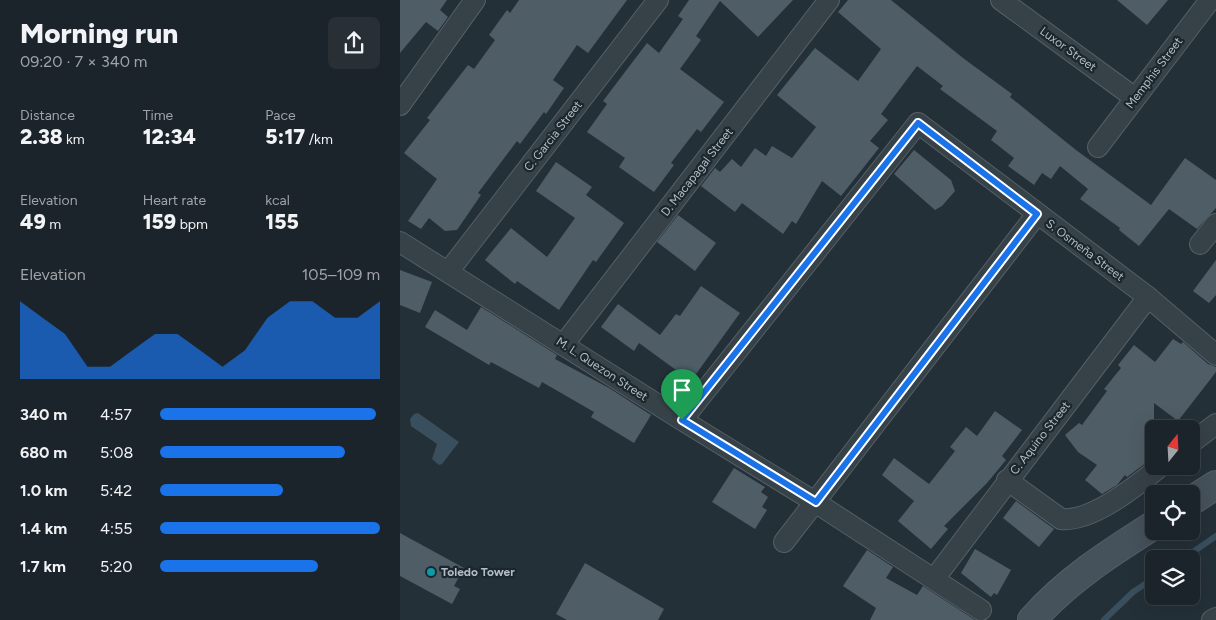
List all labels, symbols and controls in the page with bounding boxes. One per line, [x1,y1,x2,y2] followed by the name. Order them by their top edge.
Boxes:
[20,16,178,50] text: Morning run
[328,17,380,69] button: share
[1037,24,1099,74] street label: Luxor Street
[1123,34,1186,111] street label: Memphis Street
[20,52,147,71] text: 09:20 · 7 × 340 m
[521,98,585,174] street label: C. Garcia Street
[20,107,75,124] text: Distance
[143,107,173,124] text: Time
[265,107,296,124] text: Pace
[20,124,63,149] text: 2.38
[143,124,196,149] text: 12:34
[265,124,305,149] text: 5:17
[658,125,736,219] street label: D. Macapagal Street
[63,131,85,148] text: km
[305,131,333,148] text: /km
[20,192,78,209] text: Elevation
[143,192,206,209] text: Heart rate
[265,192,290,209] text: kcal
[20,209,46,234] text: 49
[143,209,176,234] text: 159
[265,209,299,234] text: 155
[46,216,61,233] text: m
[176,216,208,233] text: bpm
[1043,216,1127,284] street label: S. Osmeña Street
[20,265,86,284] text: Elevation
[302,265,380,284] text: 105–109 m
[554,334,651,404] street label: M. L. Quezon Street
[661,369,703,420] pin
[668,376,696,404] icon: arrive
[1007,398,1073,477] street label: C. Aquino Street
[20,405,67,424] text: 340 m
[100,405,132,424] text: 4:57
[1145,420,1200,475] north arrow
[1145,420,1200,605] map controls
[20,443,67,462] text: 680 m
[100,443,133,462] text: 5:08
[20,481,67,500] text: 1.0 km
[100,481,132,500] text: 5:42
[1145,485,1200,540] button: locate
[20,519,67,538] text: 1.4 km
[100,519,132,538] text: 4:55
[1145,550,1200,605] button: layers
[20,557,66,576] text: 1.7 km
[100,557,132,576] text: 5:20
[441,565,515,579] place label: Toledo Tower
[425,566,437,578] marker: Toledo Tower

